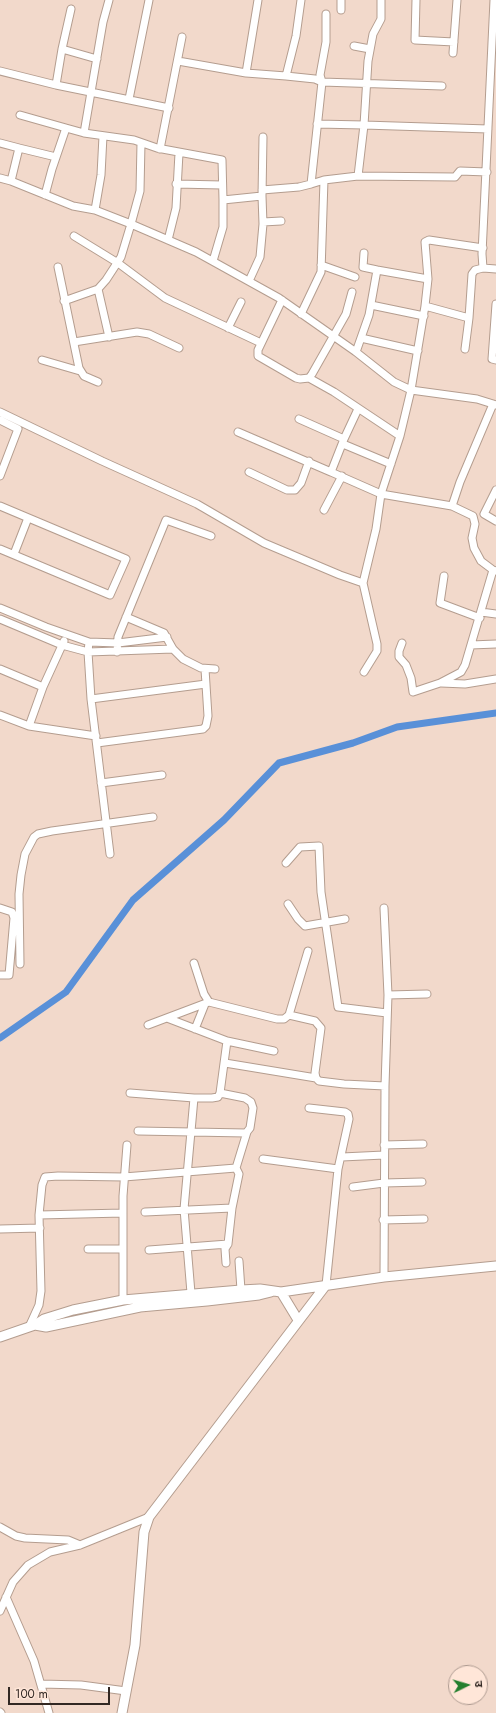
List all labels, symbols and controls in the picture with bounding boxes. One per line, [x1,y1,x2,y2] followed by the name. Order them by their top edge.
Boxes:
[448,1665,488,1705] north arrow
[10,1679,112,1705] scale bar
[471,1680,487,1688] text: उ
[15,1685,48,1703] text: 100 m

